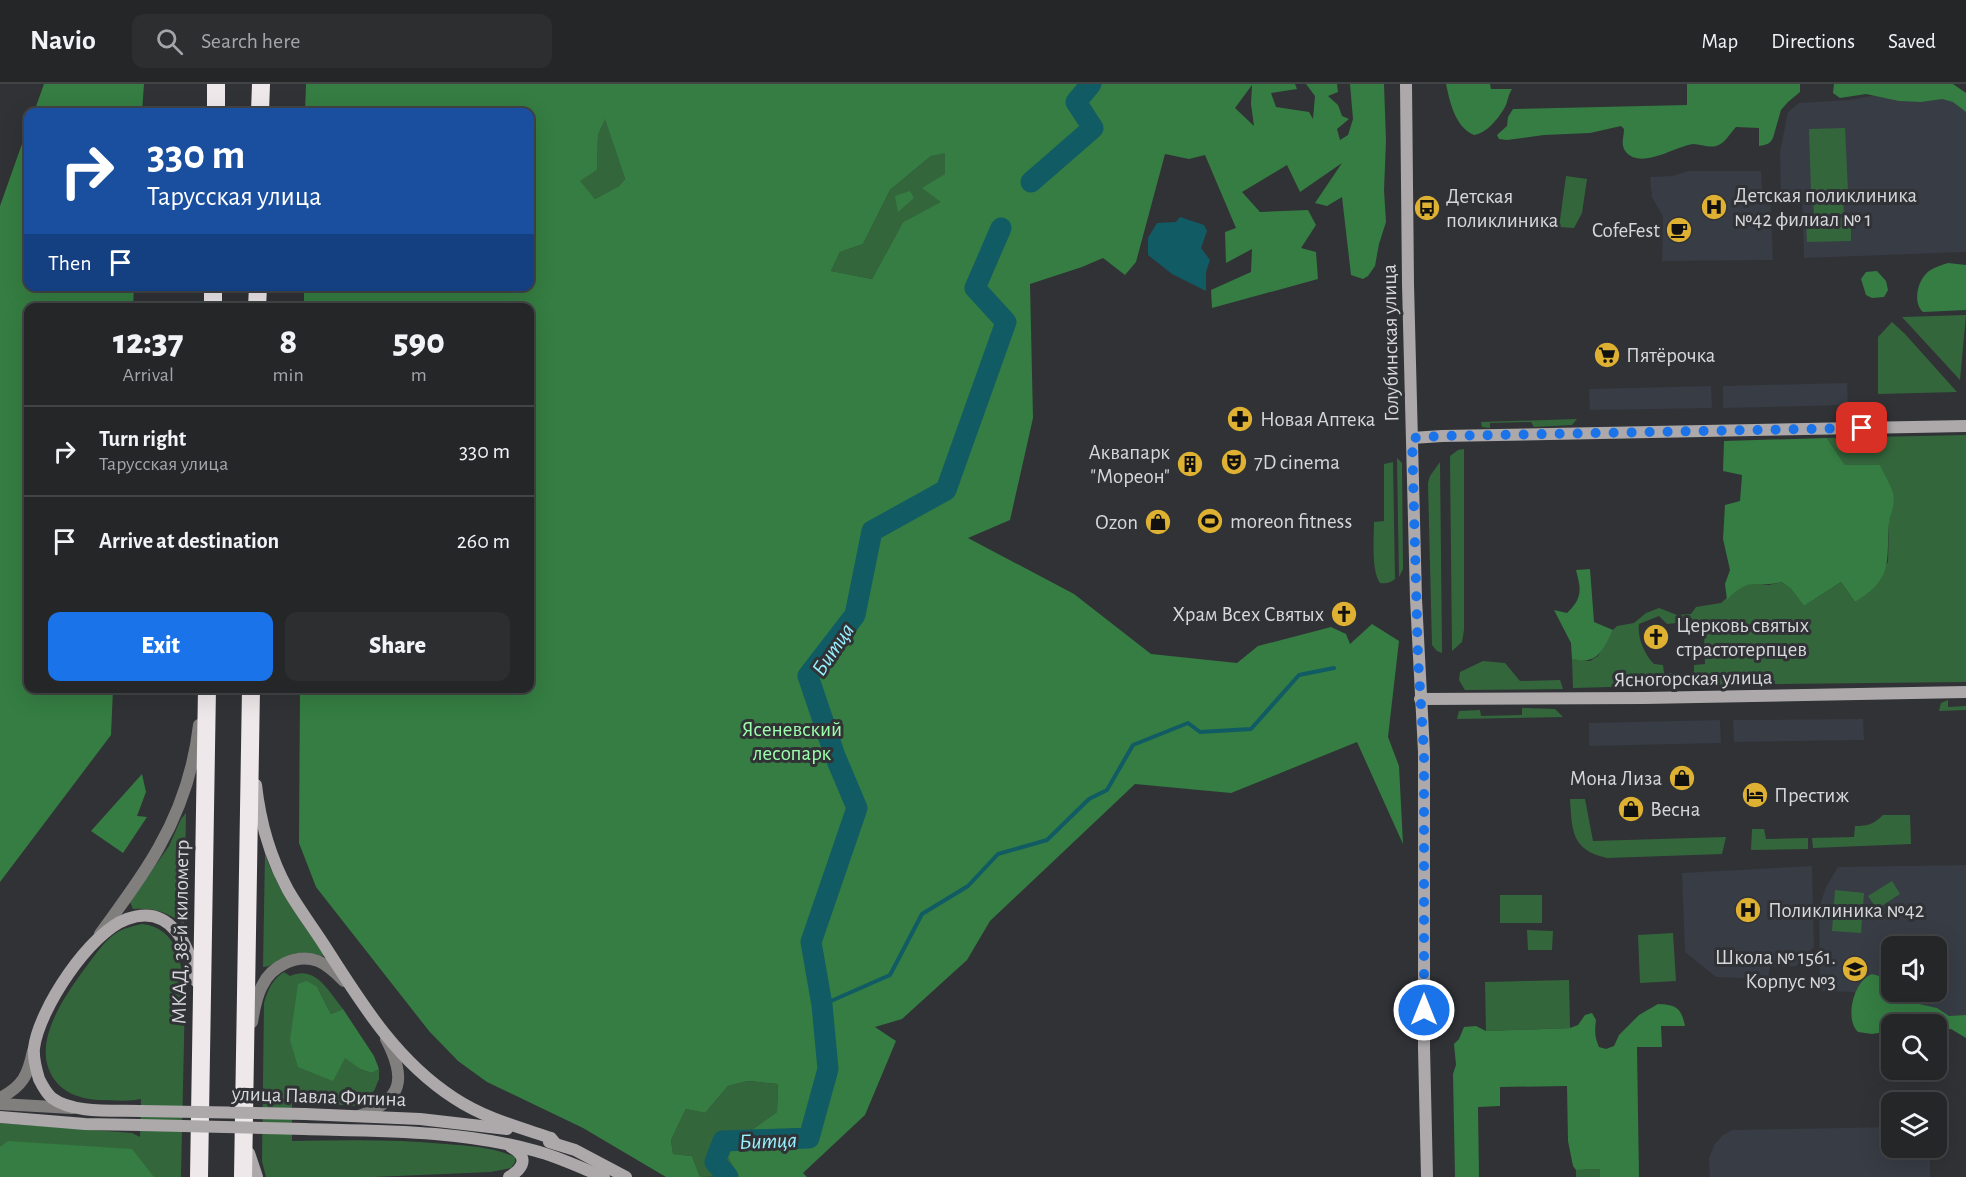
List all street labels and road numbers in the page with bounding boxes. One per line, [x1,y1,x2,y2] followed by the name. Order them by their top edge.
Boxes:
[1379,263,1402,422] street label: Голубинская улица
[1613,667,1773,690] street label: Ясногорская улица
[168,840,193,1024] street label: МКАД, 38-й километр
[230,1083,407,1110] street label: улица Павла Фитина

